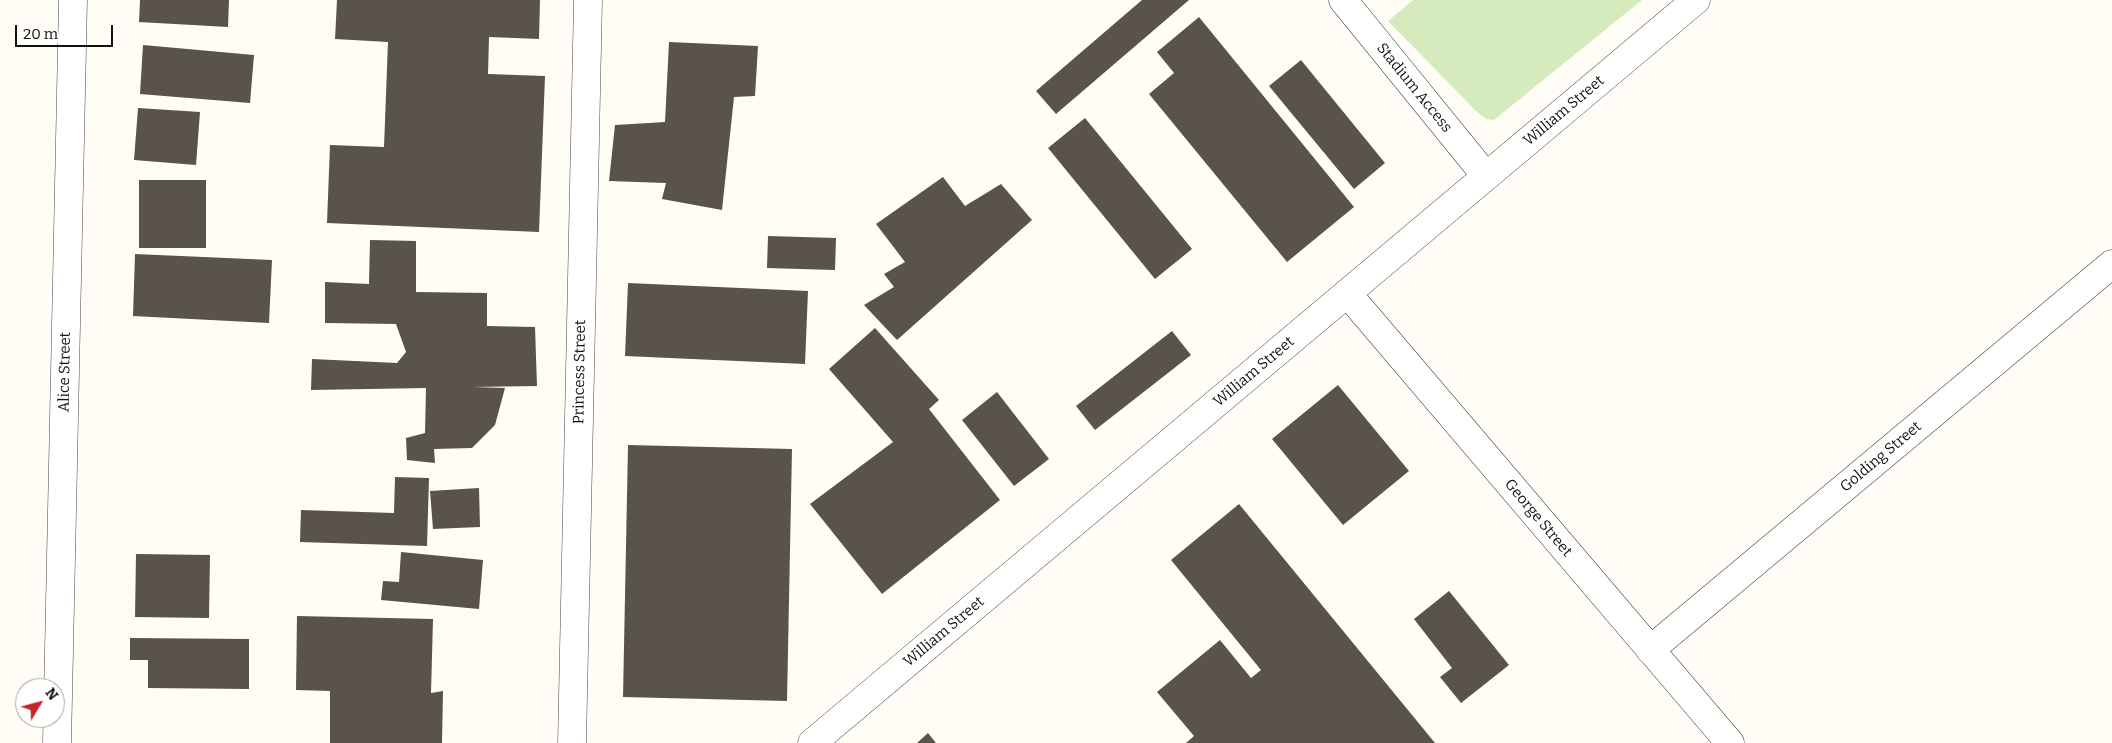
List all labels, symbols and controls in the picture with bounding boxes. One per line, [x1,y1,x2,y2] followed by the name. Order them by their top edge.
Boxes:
[18,15,115,47] scale bar
[23,25,58,43] text: 20 m
[1372,40,1456,136] street label: Stadium Access
[1520,72,1608,150] street label: William Street
[570,320,590,424] street label: Princess Street
[55,332,75,412] street label: Alice Street
[1210,333,1298,411] street label: William Street
[1837,418,1925,496] street label: Golding Street
[1500,475,1576,561] street label: George Street
[900,593,988,671] street label: William Street
[15,678,65,728] north arrow
[42,685,62,704] text: N

